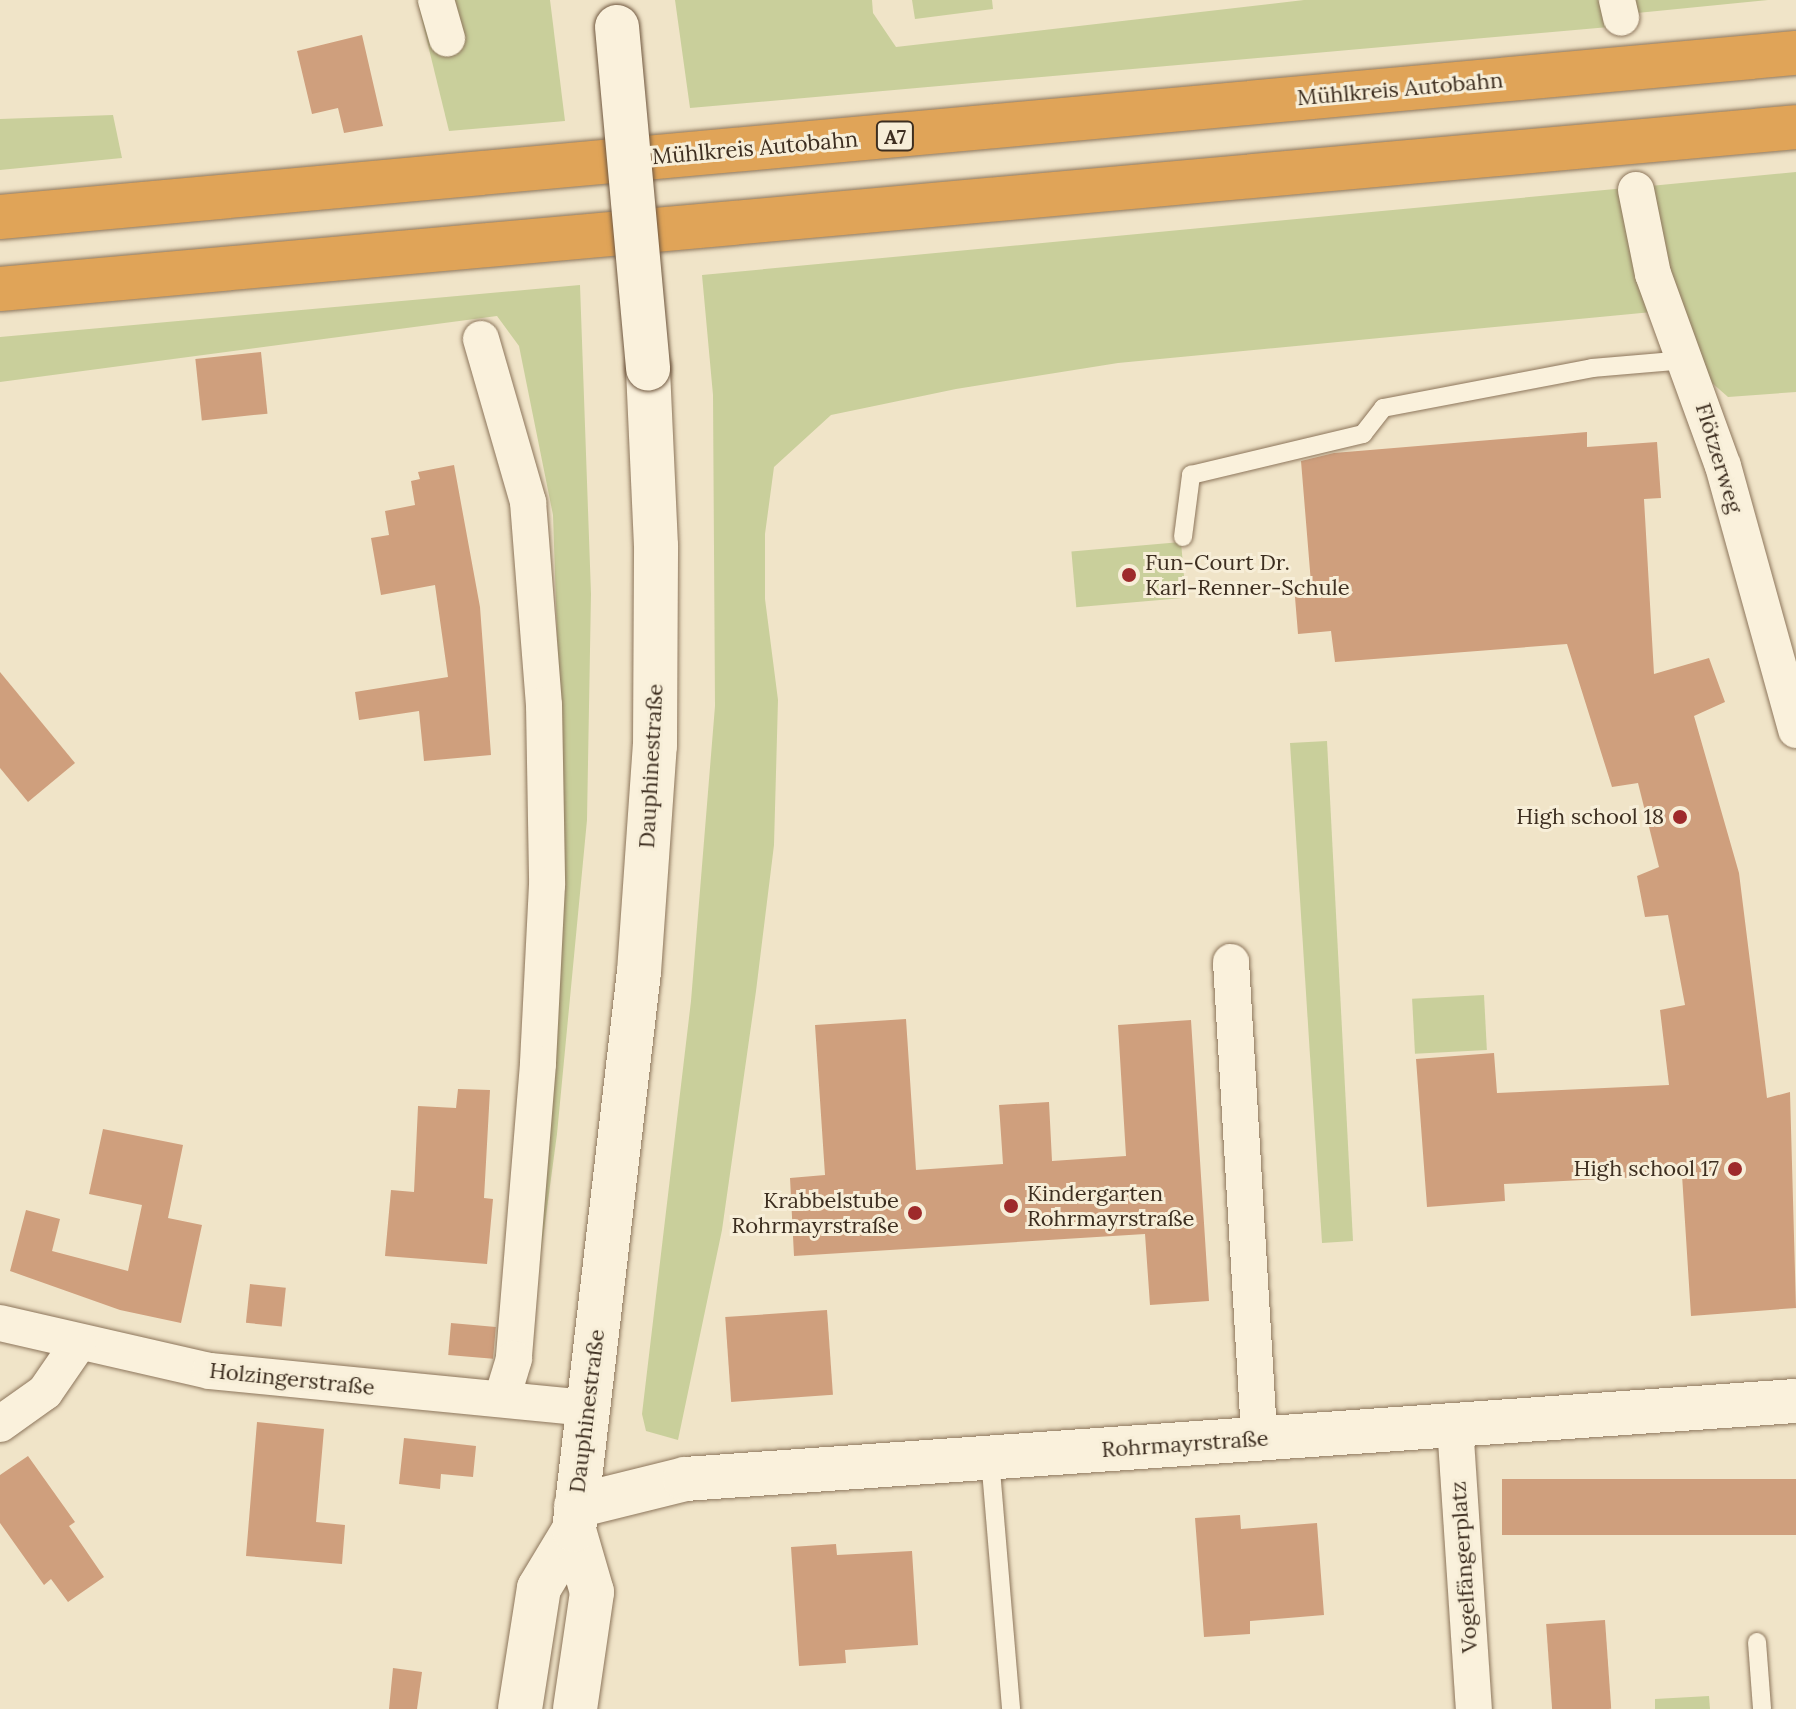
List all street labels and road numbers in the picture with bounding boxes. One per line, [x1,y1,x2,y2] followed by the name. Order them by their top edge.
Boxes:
[1296,67,1504,111] street label: Mühlkreis Autobahn
[875,120,915,152] road number: A7
[651,126,859,170] street label: Mühlkreis Autobahn
[1690,400,1748,516] street label: Flötzerweg
[634,683,668,849] street label: Dauphinestraße
[564,1328,610,1494] street label: Dauphinestraße
[208,1357,376,1401] street label: Holzingerstraße
[1101,1425,1269,1463] street label: Rohrmayrstraße
[1445,1480,1483,1654] street label: Vogelfängerplatz

